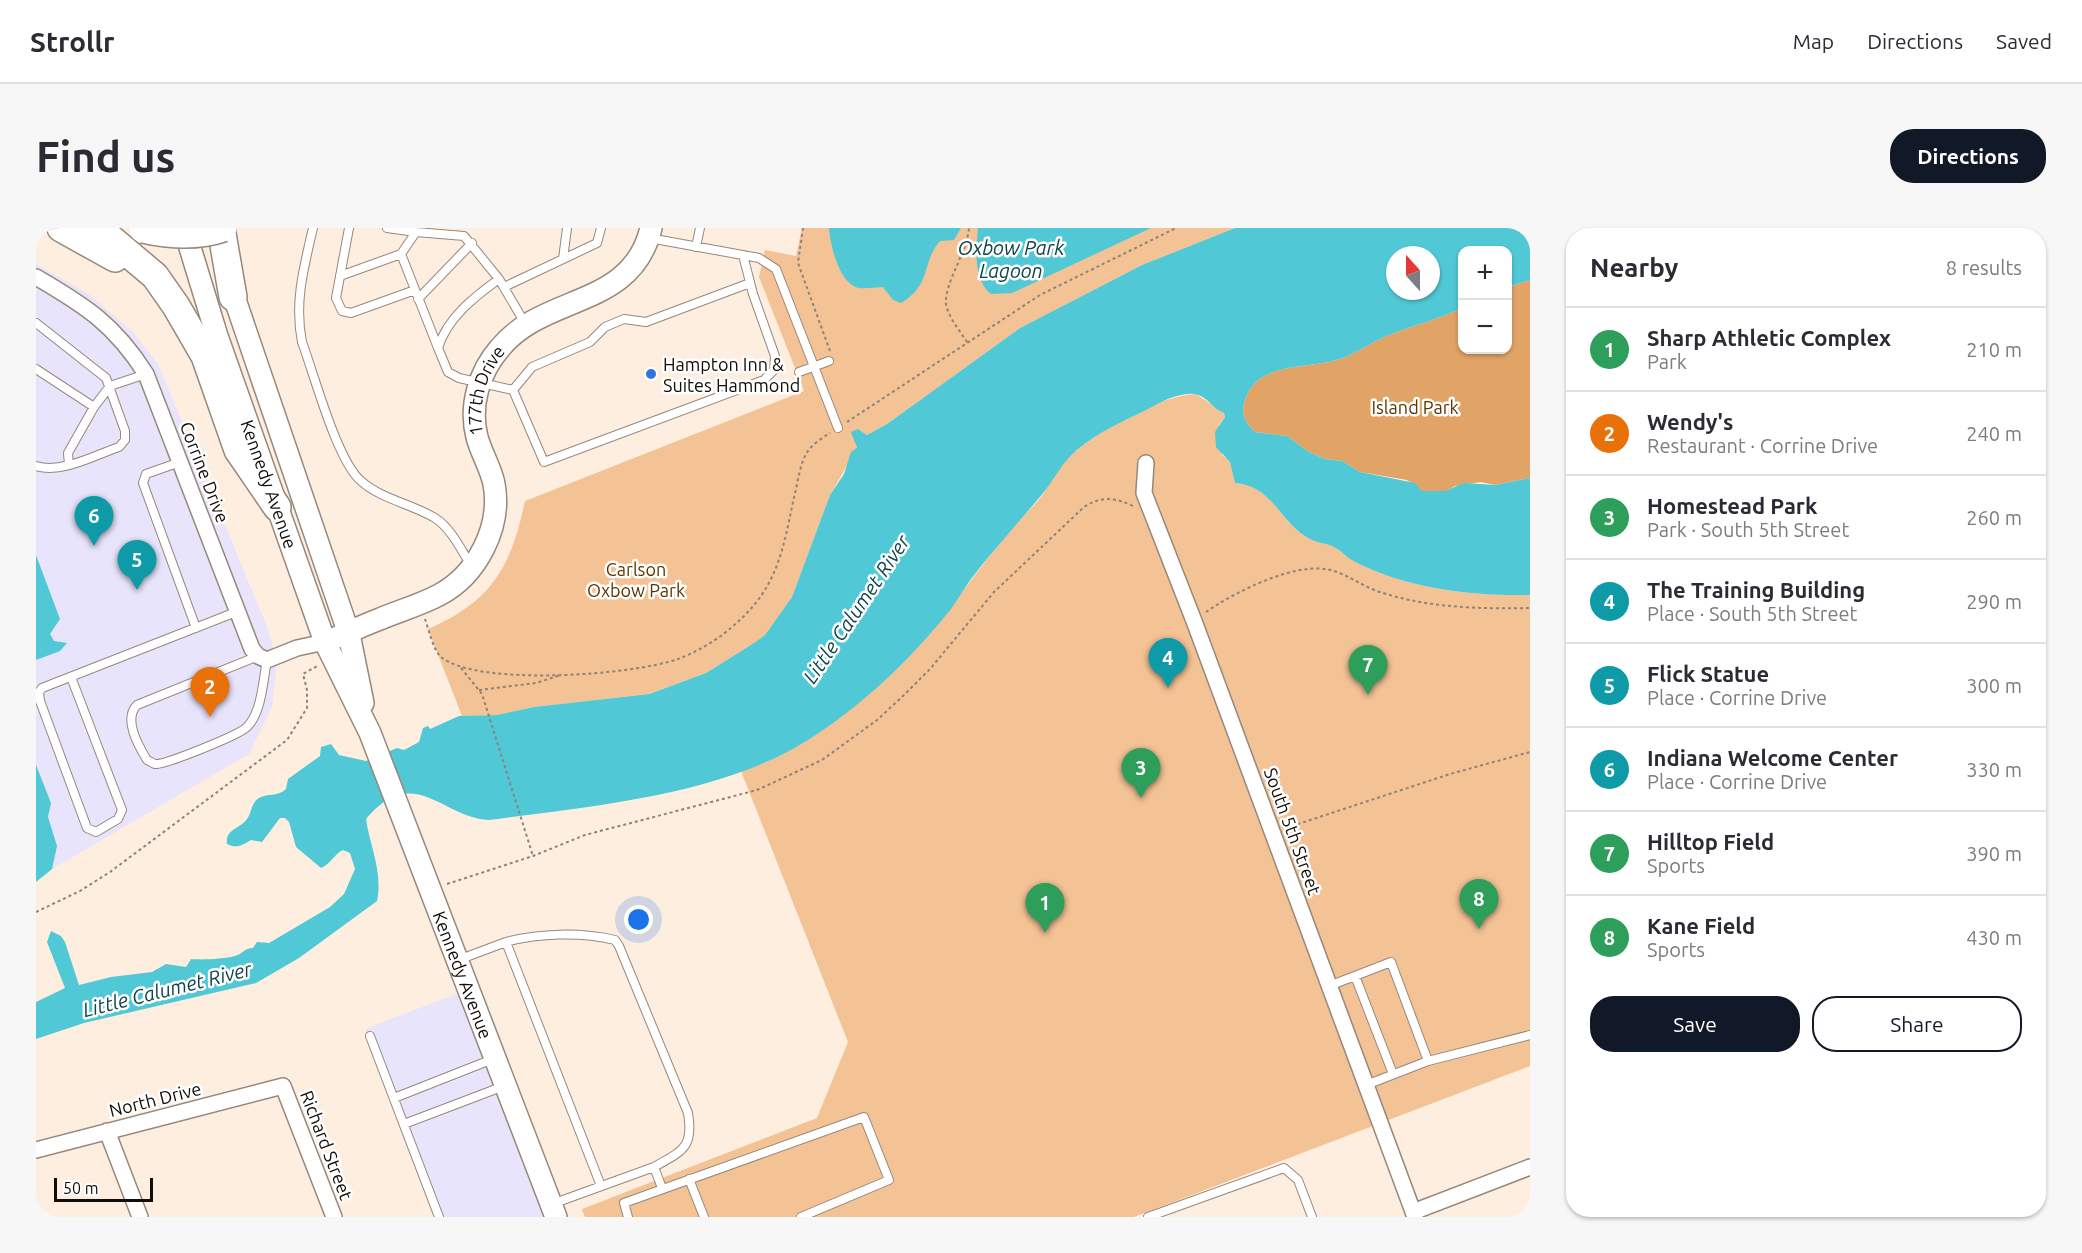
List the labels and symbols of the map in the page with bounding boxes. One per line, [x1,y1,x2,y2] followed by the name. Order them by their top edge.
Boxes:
[957,236,1065,282] water label: Oxbow Park Lagoon
[1386,246,1440,300] north arrow
[464,341,508,437] street label: 177th Drive
[663,354,800,395] place label: Hampton Inn & Suites Hammond
[644,367,658,381] marker: Hampton Inn & Suites Hammond
[1371,397,1459,417] park label: Island Park
[237,417,301,551] street label: Kennedy Avenue
[177,419,233,525] street label: Corrine Drive
[74,496,114,546] pin: 6
[798,530,915,687] water label: Little Calumet River
[118,540,156,590] pin: 5
[587,559,685,600] park label: Carlson Oxbow Park
[1148,638,1188,688] pin: 4
[1348,646,1388,695] pin: 7
[190,668,230,717] pin: 2
[1122,748,1160,798] pin: 3
[1261,765,1325,897] street label: South 5th Street
[1460,880,1498,929] pin: 8
[1026,884,1064,933] pin: 1
[624,905,653,934] your location
[429,908,497,1041] street label: Kennedy Avenue
[80,957,255,1021] water label: Little Calumet River
[107,1078,203,1120] street label: North Drive
[297,1088,357,1202] street label: Richard Street
[54,1175,153,1202] scale bar

